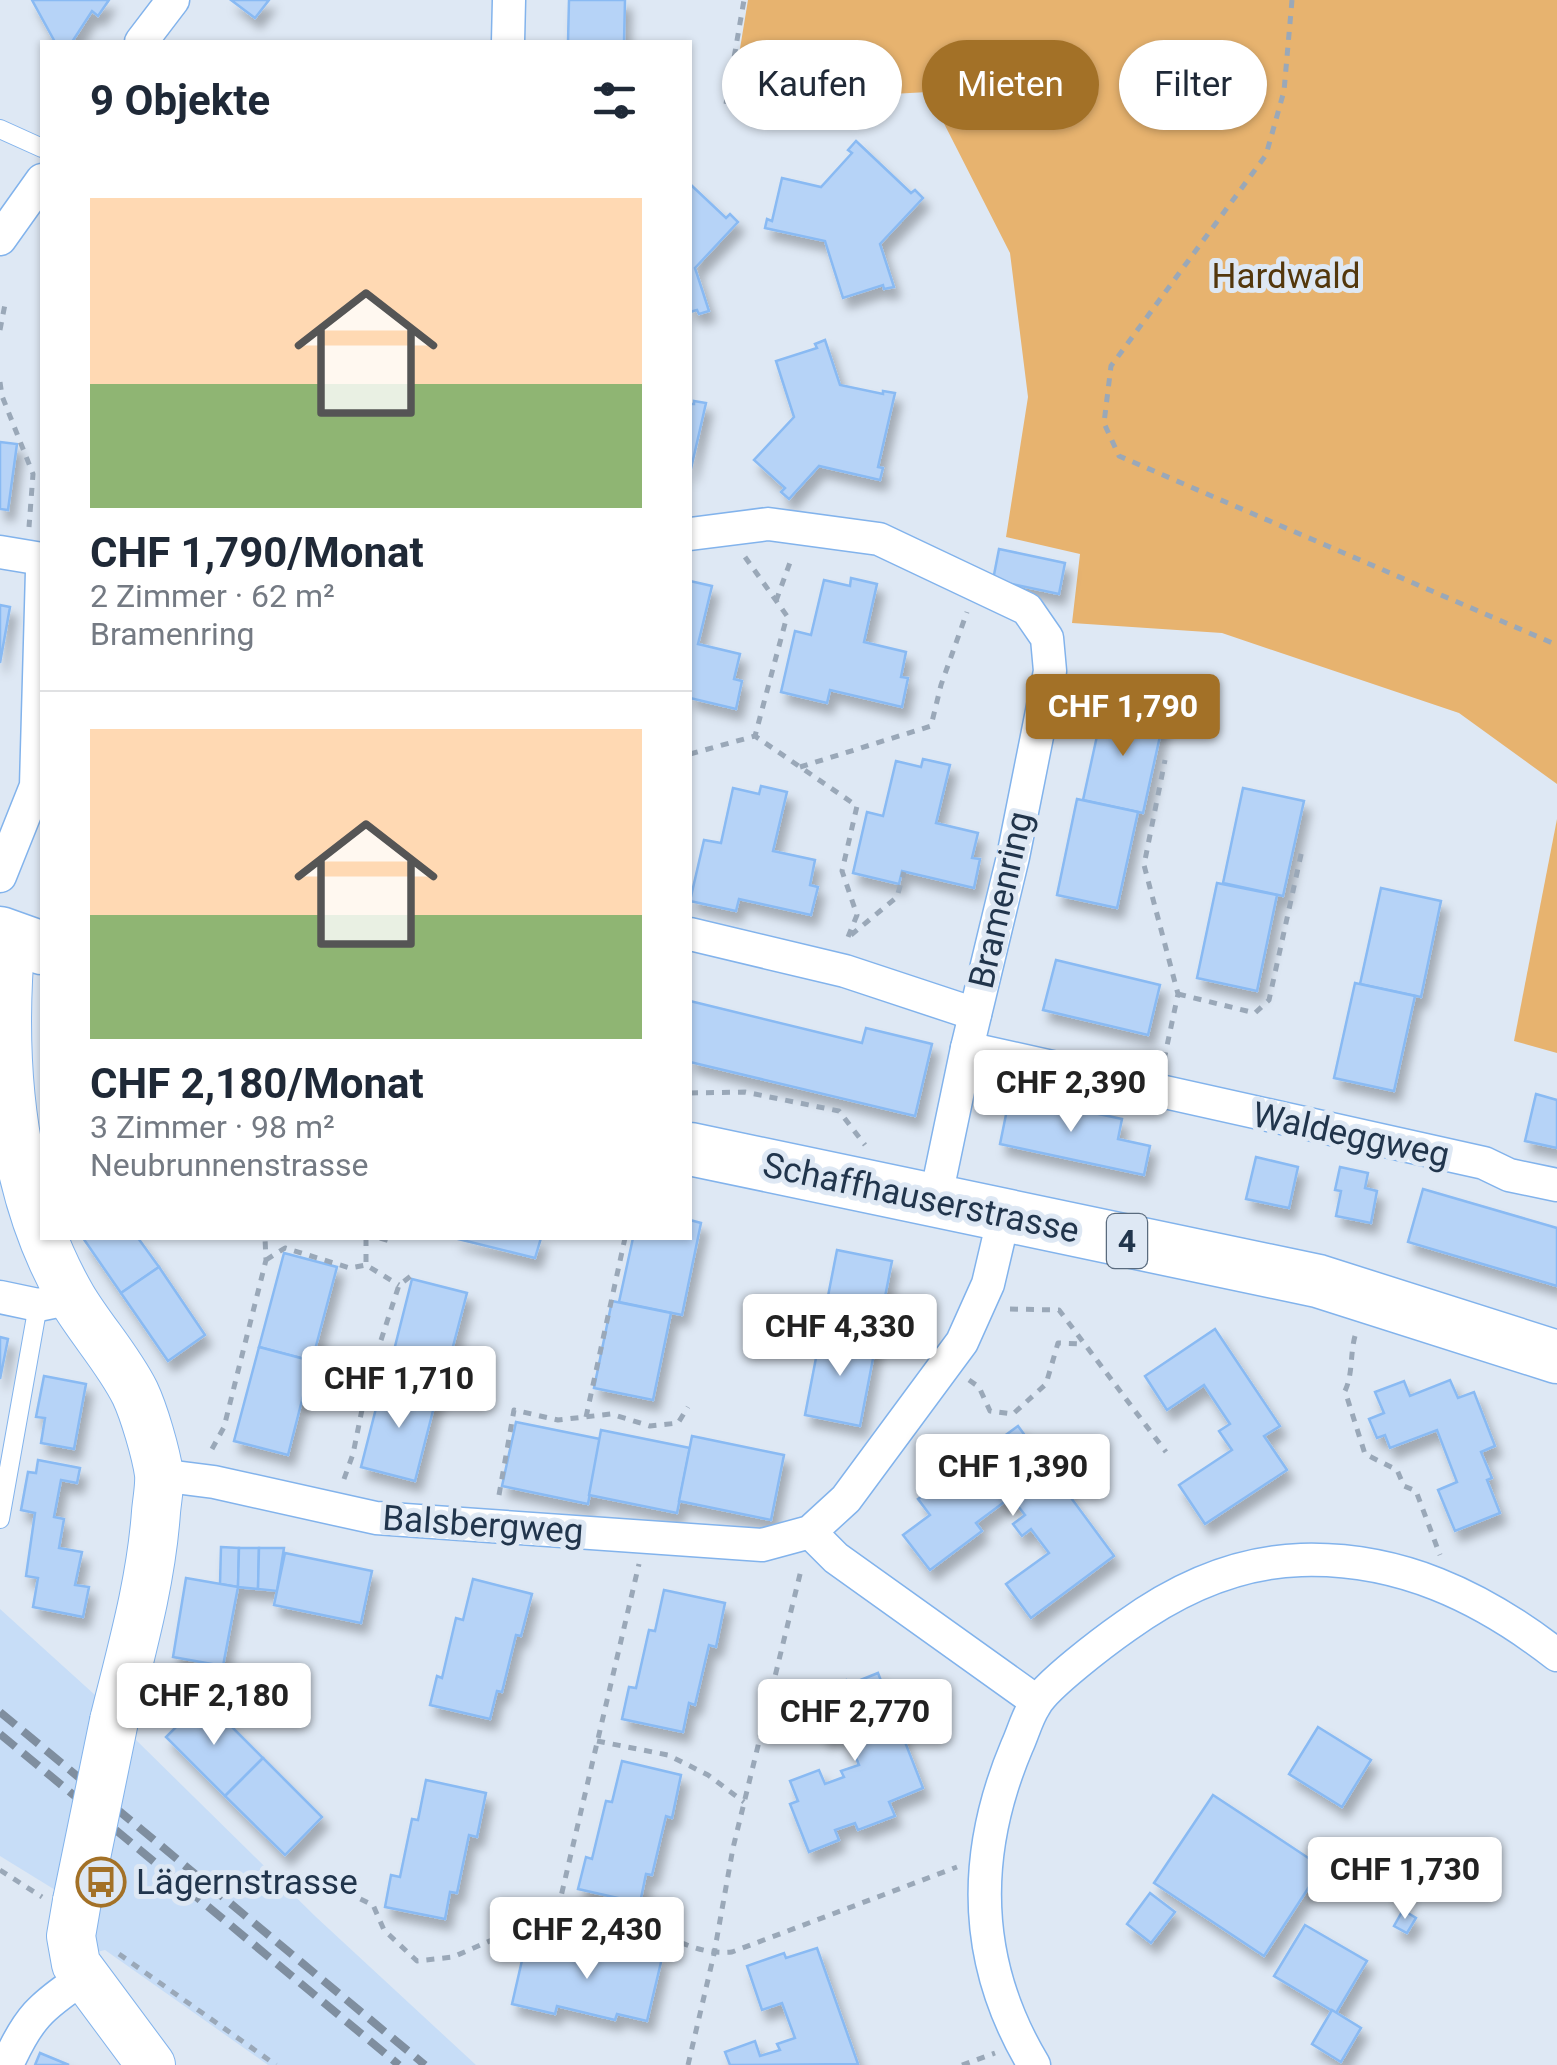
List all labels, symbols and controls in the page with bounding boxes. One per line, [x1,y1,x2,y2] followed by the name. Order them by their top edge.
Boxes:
[722,40,902,130] chip: Kaufen
[922,40,1099,130] chip: Mieten
[1119,40,1267,130] chip: Filter
[587,73,642,128] icon: filters
[90,76,270,125] text: 9 Objekte
[1212,256,1360,297] park label: Hardwald
[276,263,456,443] icon: home
[90,528,424,577] text: CHF 1,790/Monat
[90,577,335,615] text: 2 Zimmer · 62 m²
[90,615,255,653] text: Bramenring
[1009,674,1237,759] pin: CHF 1,790
[1048,687,1198,725] text: CHF 1,790
[276,794,456,974] icon: home
[961,808,1041,992] street label: Bramenring
[957,1050,1185,1135] pin: CHF 2,390
[90,1059,424,1108] text: CHF 2,180/Monat
[996,1063,1146,1101] text: CHF 2,390
[1249,1094,1453,1176] street label: Waldeggweg
[90,1108,335,1146] text: 3 Zimmer · 98 m²
[759,1144,1083,1252] street label: Schaffhauserstrasse
[90,1146,368,1184] text: Neubrunnenstrasse
[1107,1214,1147,1268] road number: 4
[726,1294,954,1379] pin: CHF 4,330
[765,1307,915,1345] text: CHF 4,330
[285,1346,513,1431] pin: CHF 1,710
[324,1359,474,1397] text: CHF 1,710
[899,1434,1127,1519] pin: CHF 1,390
[938,1447,1088,1485] text: CHF 1,390
[381,1498,585,1552] street label: Balsbergweg
[100,1663,328,1748] pin: CHF 2,180
[139,1676,289,1714] text: CHF 2,180
[741,1679,969,1764] pin: CHF 2,770
[780,1692,930,1730] text: CHF 2,770
[1291,1837,1519,1922] pin: CHF 1,730
[1330,1850,1480,1888] text: CHF 1,730
[75,1856,127,1908] bus stop icon: Lägernstrasse
[136,1862,358,1903] place label: Lägernstrasse
[473,1897,701,1982] pin: CHF 2,430
[512,1910,662,1948] text: CHF 2,430

